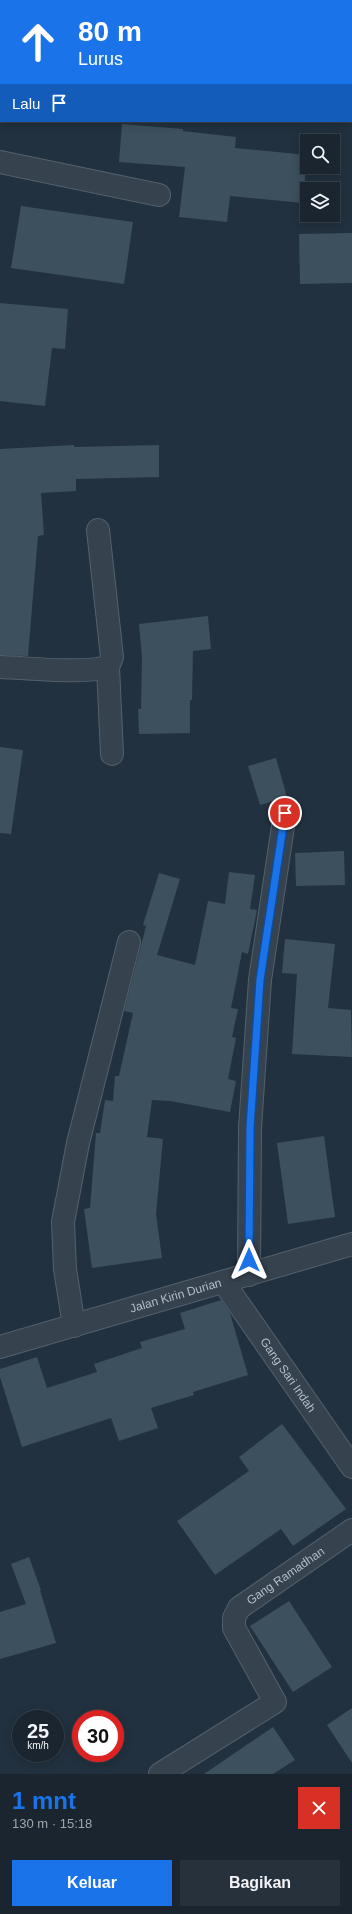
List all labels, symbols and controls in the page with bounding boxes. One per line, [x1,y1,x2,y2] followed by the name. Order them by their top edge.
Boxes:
[12,16,64,68] icon: ahead
[78,16,142,47] text: 80 m
[78,49,123,69] text: Lurus
[48,92,70,114] icon: arrive
[12,95,40,112] text: Lalu
[300,134,340,222] map controls
[300,134,340,174] button: search
[300,182,340,222] button: layers
[268,796,302,830] pin
[274,802,296,824] icon: arrive
[228,1239,270,1281] position arrow
[128,1276,223,1316] street label: Jalan Kirin Durian
[257,1335,319,1415] street label: Gang Sari Indah
[244,1544,327,1608] street label: Gang Ramadhan
[72,1710,124,1762] speed limit sign: 30
[27,1720,49,1742] text: 25
[27,1740,49,1751] text: km/h
[12,1787,76,1814] text: 1 mnt
[298,1787,340,1829] button: close
[12,1816,92,1831] text: 130 m · 15:18
[12,1860,172,1906] button: Keluar
[180,1860,340,1906] button: Bagikan

